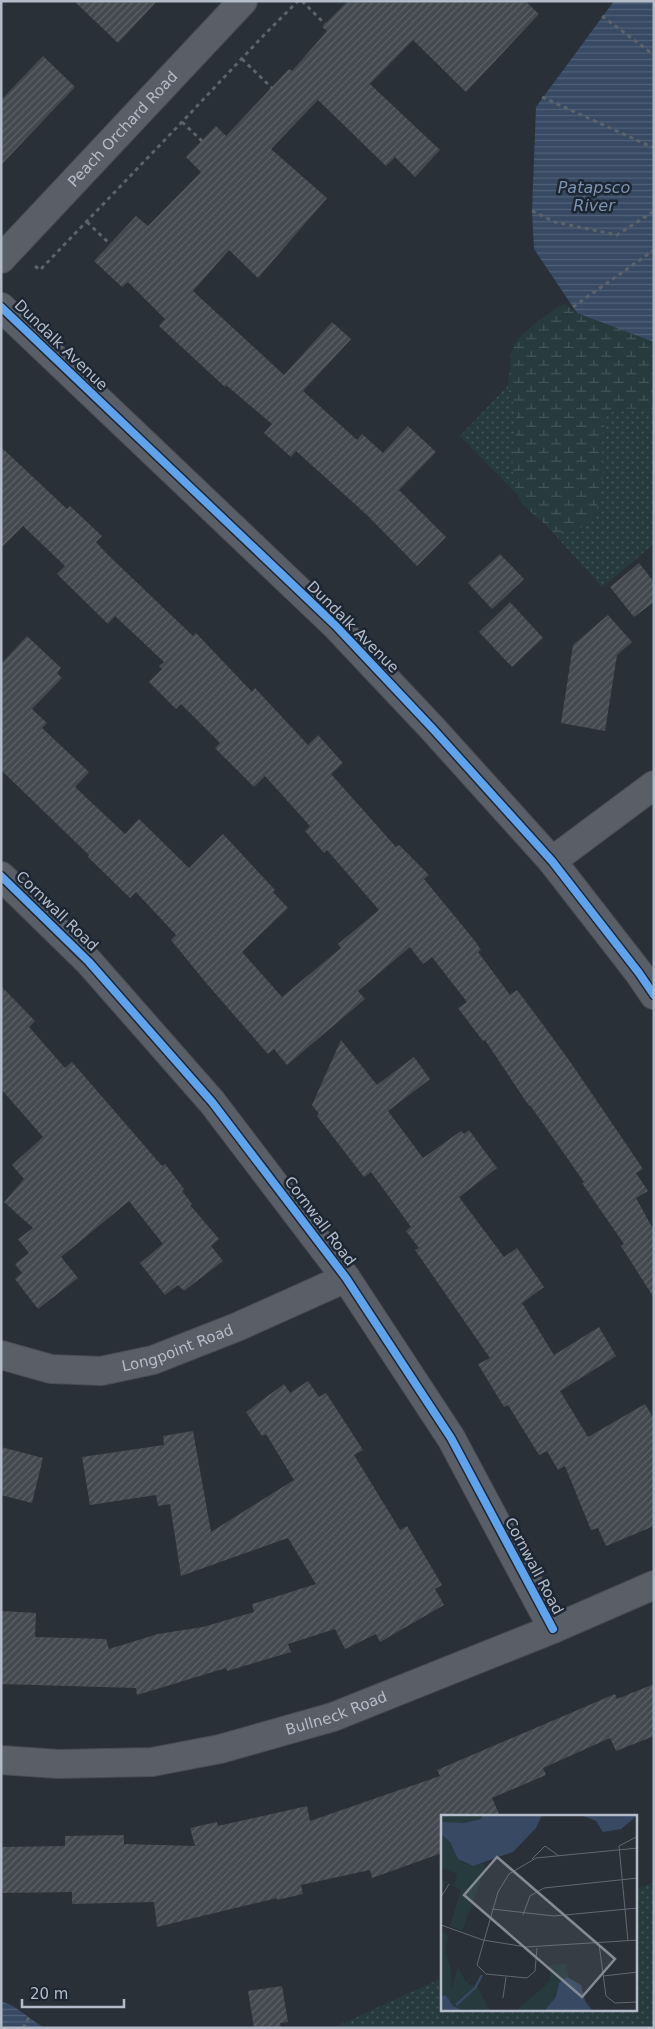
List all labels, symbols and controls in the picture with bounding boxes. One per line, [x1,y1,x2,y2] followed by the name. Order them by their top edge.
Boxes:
[64,68,181,191] street label: Peach Orchard Road
[558,178,631,215] water label: Patapsco River
[11,296,111,394] street label: Dundalk Avenue
[303,577,403,677] street label: Dundalk Avenue
[12,867,102,955] street label: Cornwall Road
[281,1173,359,1269] street label: Cornwall Road
[120,1320,236,1375] street label: Longpoint Road
[501,1514,567,1618] street label: Cornwall Road
[283,1687,390,1739] street label: Bullneck Road
[441,1815,638,2012] inset map
[22,1976,125,2008] scale bar
[30,1985,68,2003] text: 20 m

